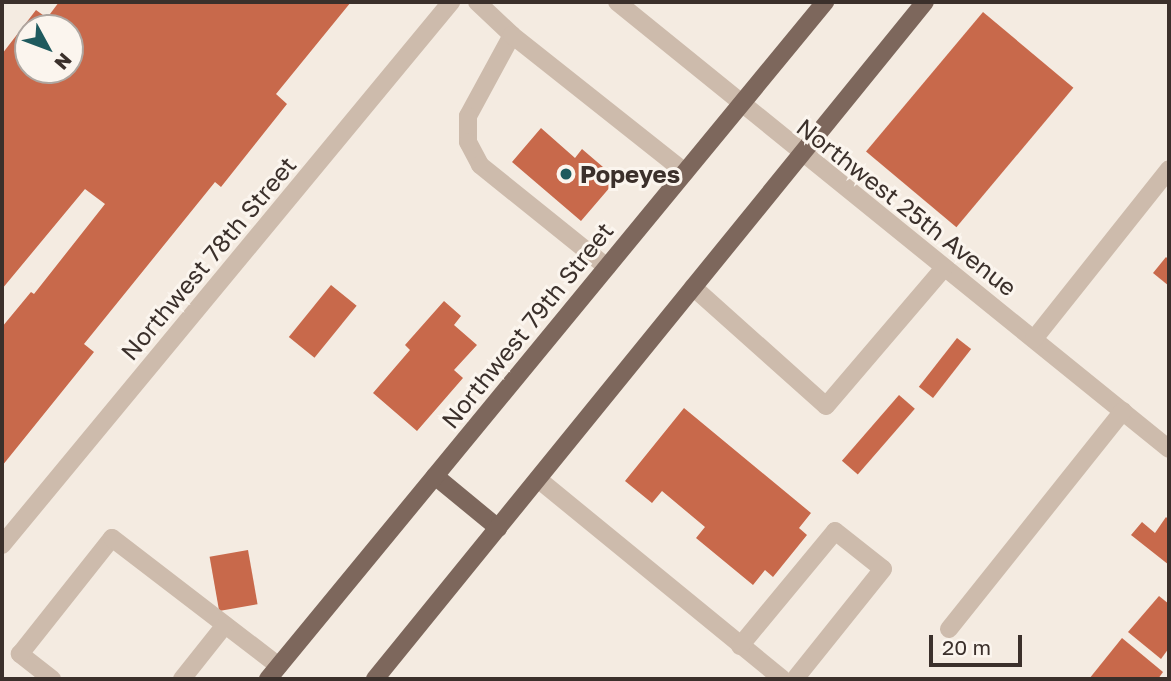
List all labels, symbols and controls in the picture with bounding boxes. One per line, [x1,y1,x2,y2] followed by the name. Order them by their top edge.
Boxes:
[14,14,84,84] north arrow
[50,49,77,75] text: N
[791,112,1023,302] street label: Northwest 25th Avenue
[114,150,302,366] street label: Northwest 78th Street
[580,160,680,188] place label: Popeyes
[558,166,574,182] marker: Popeyes
[435,216,619,434] street label: Northwest 79th Street
[933,622,1026,666] scale bar
[942,634,991,660] text: 20 m

